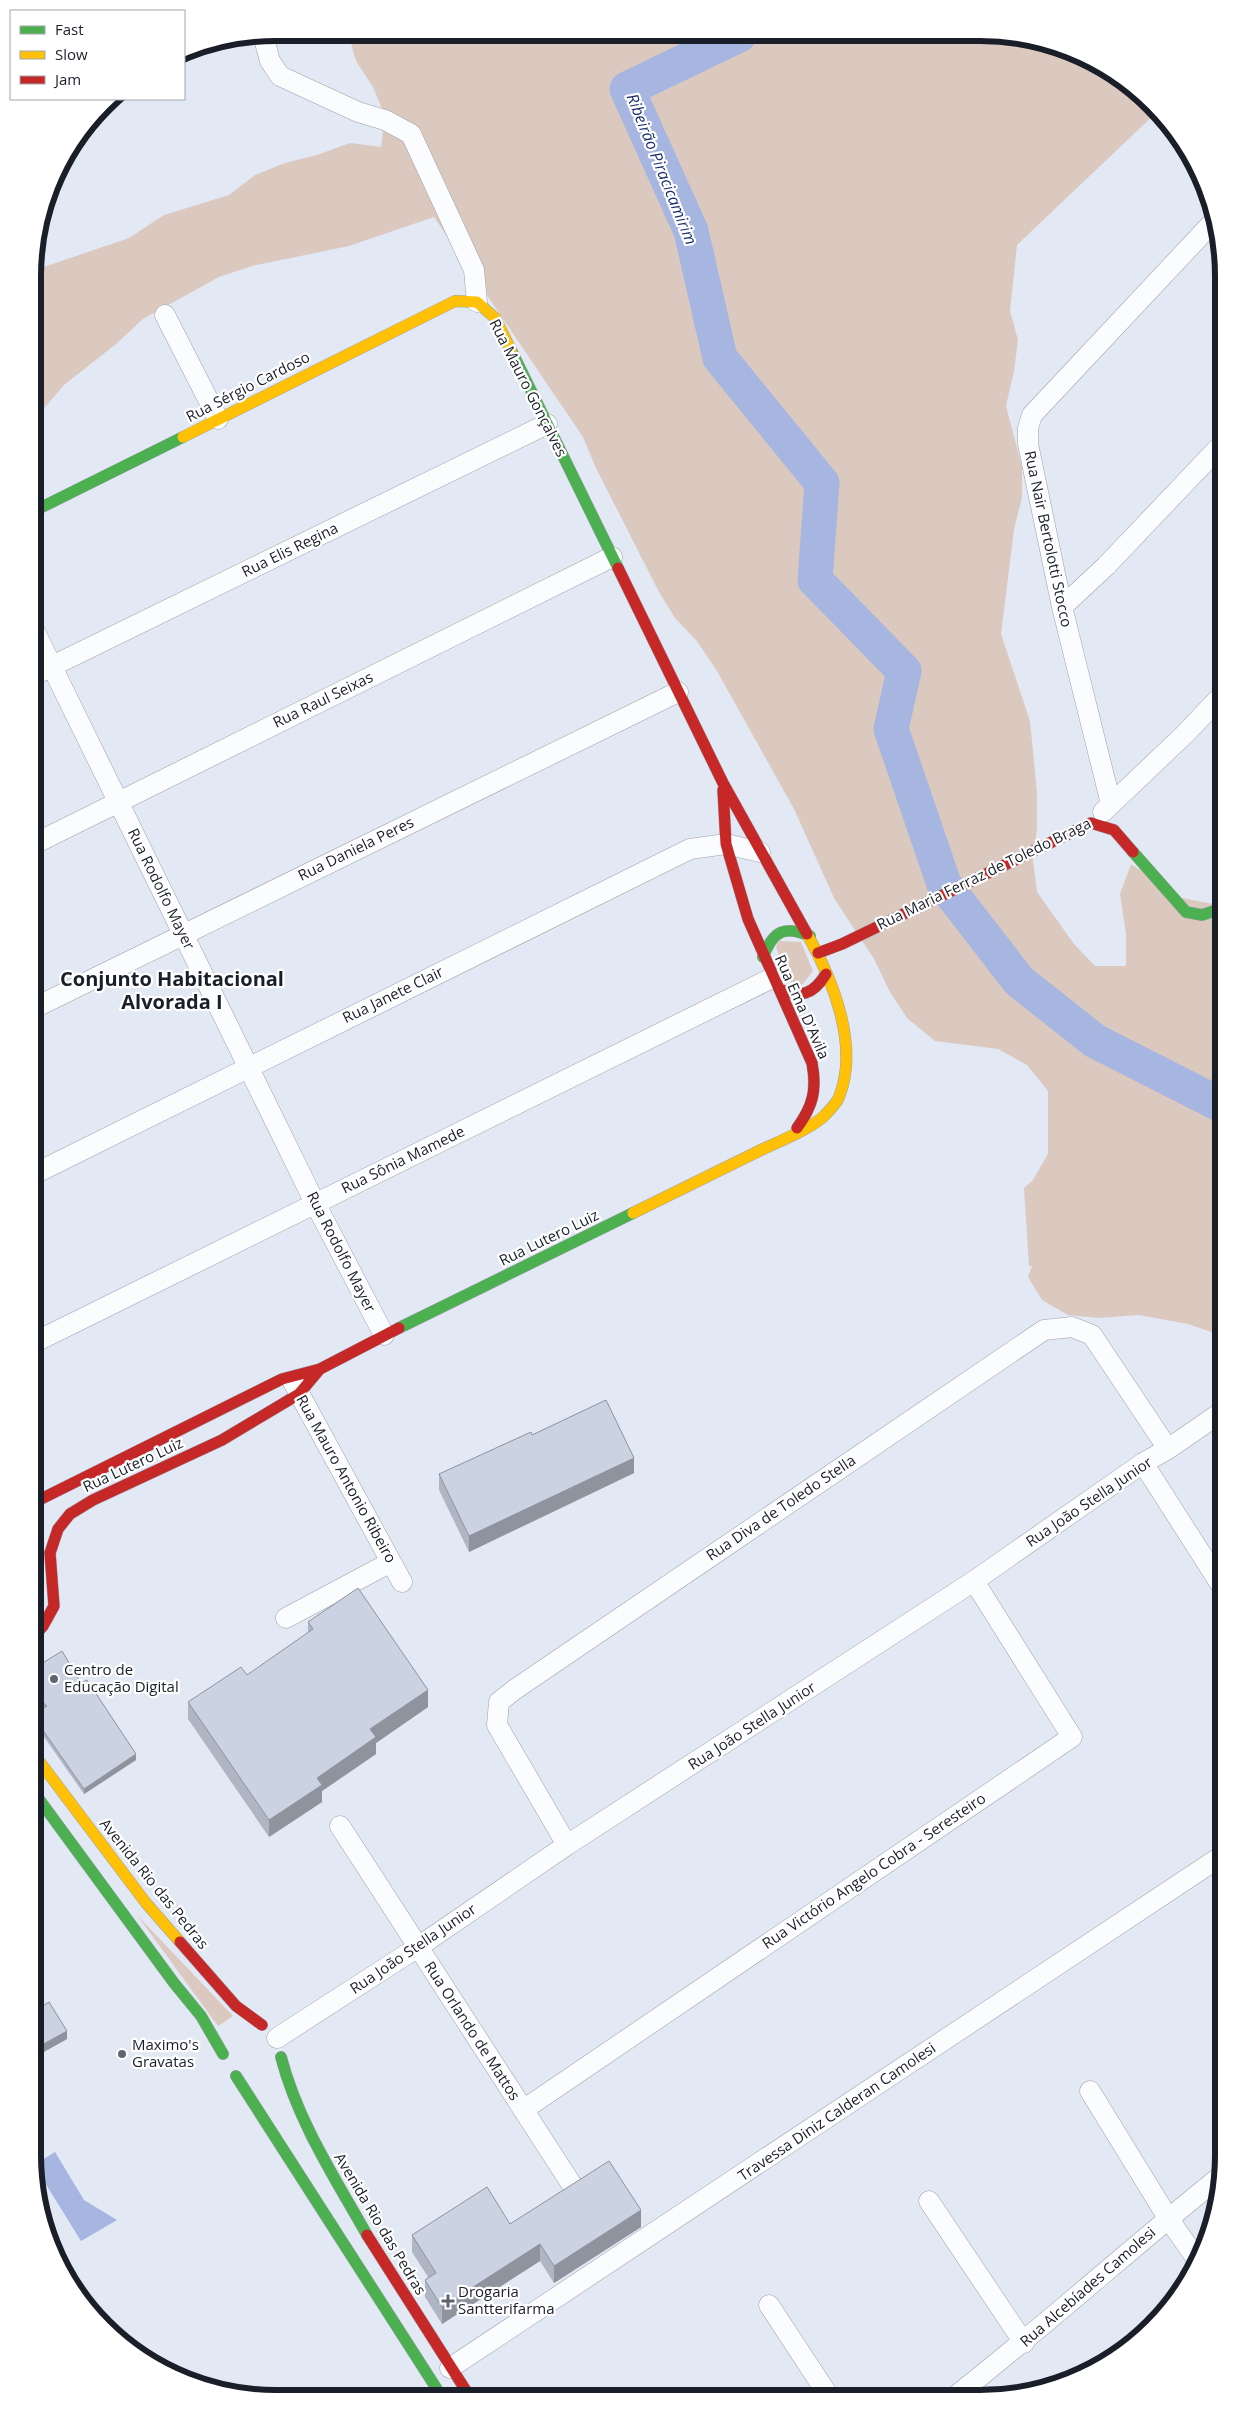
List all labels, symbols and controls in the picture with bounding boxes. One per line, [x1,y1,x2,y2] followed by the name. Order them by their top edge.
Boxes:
[10,10,185,100] legend
[55,19,84,39] text: Fast
[55,44,88,64] text: Slow
[53,69,81,89] text: Jam
[622,90,702,248] water label: Ribeirão Piracicamirim
[485,315,572,460] street label: Rua Mauro Gonçalves
[182,346,313,426] street label: Rua Sérgio Cardoso
[1020,449,1077,629] street label: Rua Nair Bertolotti Stocco
[238,517,341,581] street label: Rua Elis Regina
[269,666,376,732] street label: Rua Raul Seixas
[294,811,417,885] street label: Rua Daniela Peres
[873,812,1094,934] street label: Rua Maria Ferraz de Toledo Braga
[124,824,200,953] street label: Rua Rodolfo Mayer
[771,951,835,1062] street label: Rua Ema D'Avila
[339,961,446,1027] street label: Rua Janete Clair
[60,965,284,1015] district label: Conjunto Habitacional Alvorada I
[338,1121,468,1198] street label: Rua Sônia Mamede
[303,1188,381,1315] street label: Rua Rodolfo Mayer
[495,1204,602,1270] street label: Rua Lutero Luiz
[292,1391,402,1566] street label: Rua Mauro Antonio Ribeiro
[79,1432,186,1496] street label: Rua Lutero Luiz
[702,1450,859,1565] street label: Rua Diva de Toledo Stella
[1021,1451,1155,1551] street label: Rua João Stella Junior
[64,1659,179,1696] place label: Centro de Educação Digital
[48,1673,60,1685] marker: Centro de Educação Digital
[684,1676,819,1774] street label: Rua João Stella Junior
[758,1788,989,1953] street label: Rua Victório Angelo Cobra - Seresteiro
[96,1814,214,1953] street label: Avenida Rio das Pedras
[345,1898,479,1998] street label: Rua João Stella Junior
[420,1957,525,2104] street label: Rua Orlando de Mattos
[132,2034,199,2071] place label: Maximo's Gravatas
[734,2037,939,2185] street label: Travessa Diniz Calderan Camolesi
[116,2048,128,2060] marker: Maximo's Gravatas
[330,2149,431,2298] street label: Avenida Rio das Pedras
[1015,2222,1159,2351] street label: Rua Alcebíades Camolesi
[458,2281,555,2318] place label: Drogaria Santterifarma
[442,2295,454,2307] marker: Drogaria Santterifarma

